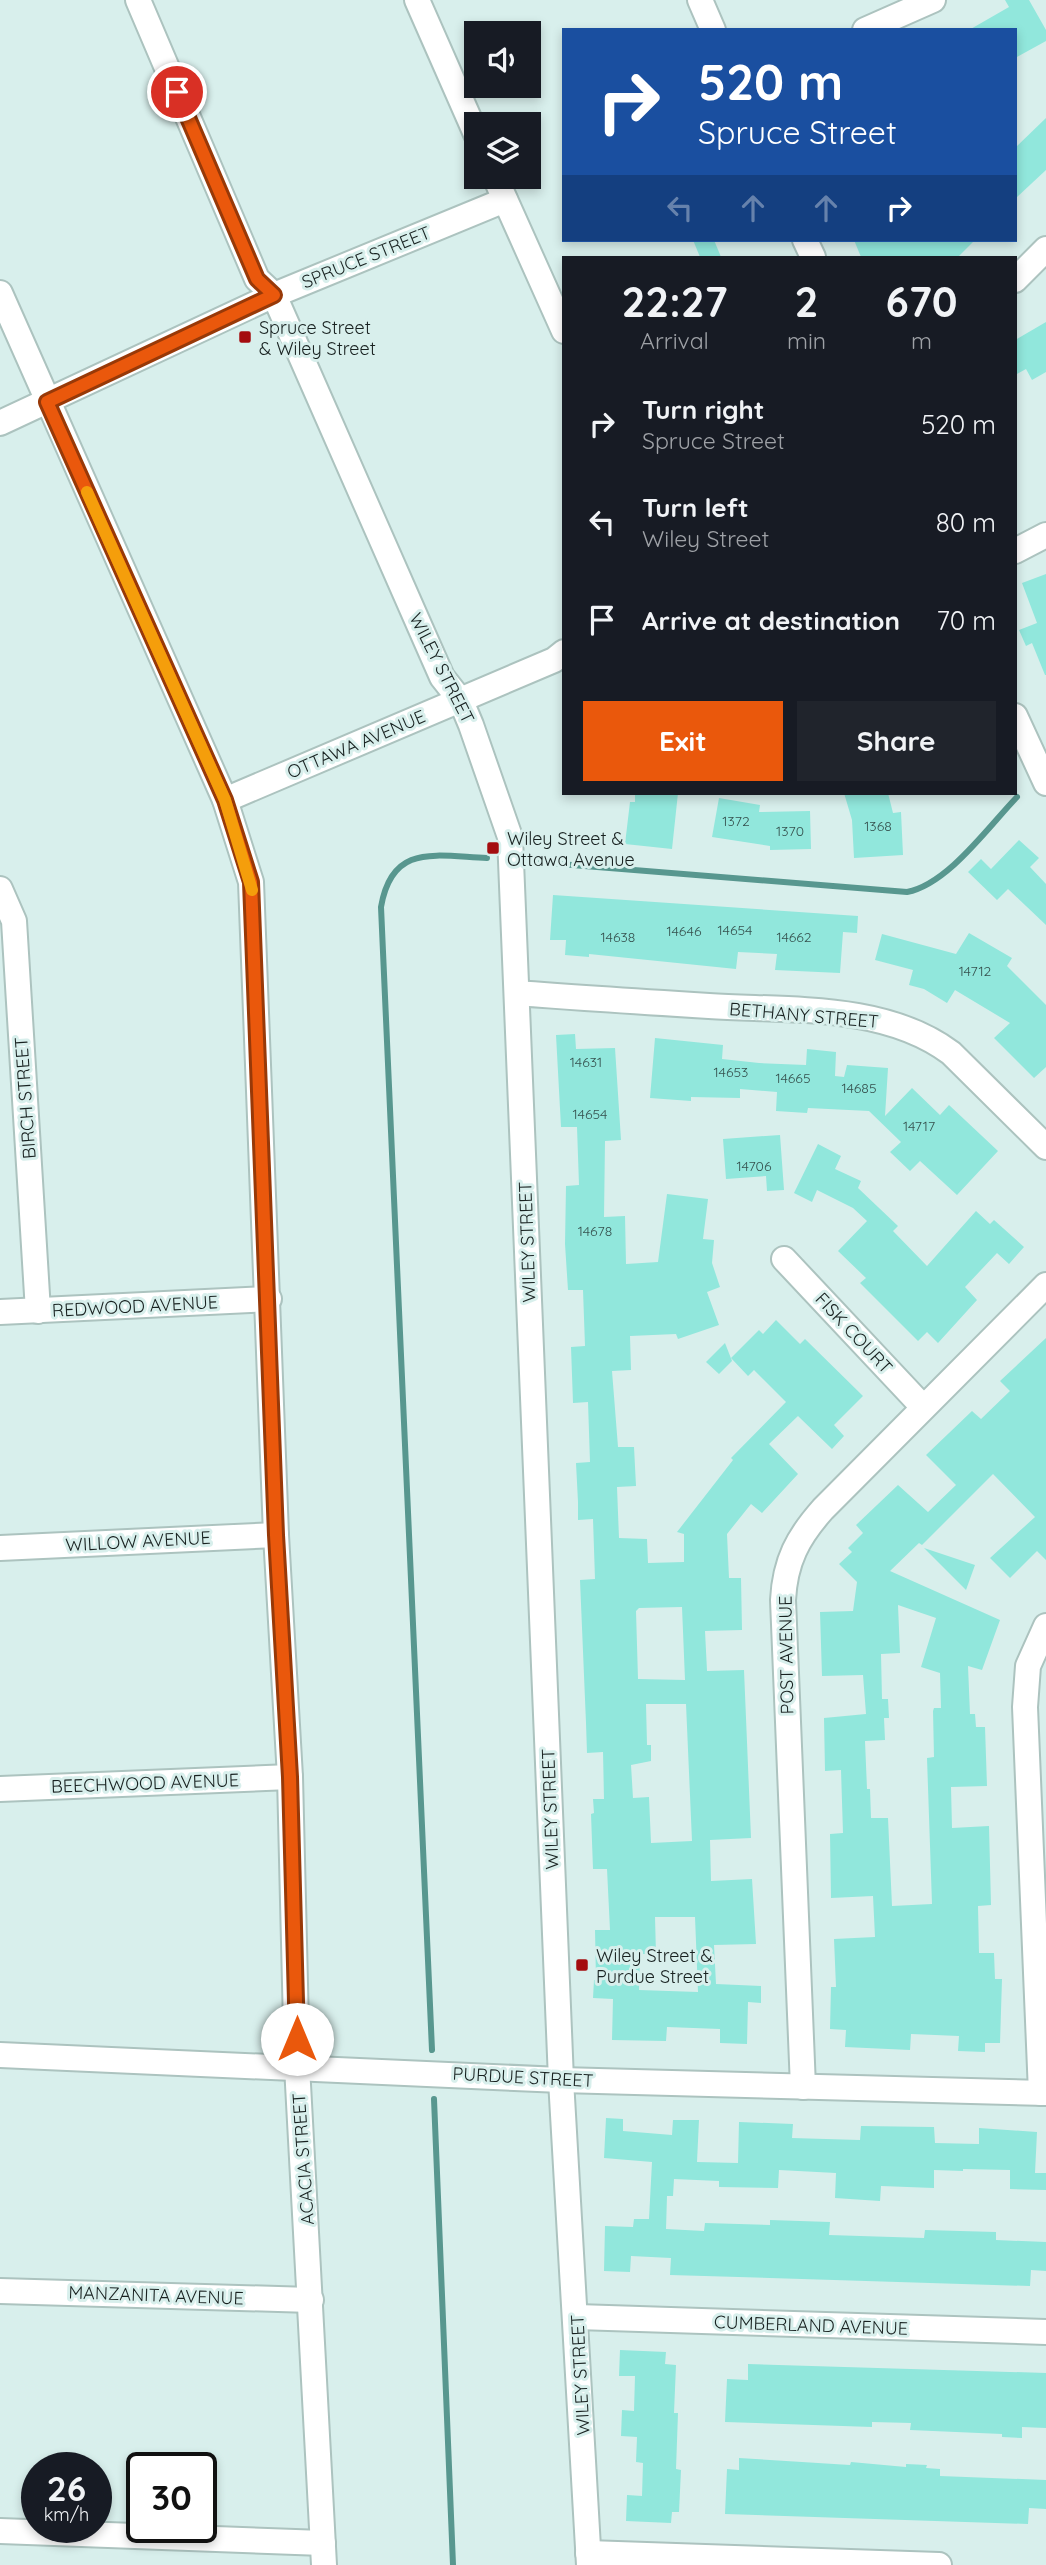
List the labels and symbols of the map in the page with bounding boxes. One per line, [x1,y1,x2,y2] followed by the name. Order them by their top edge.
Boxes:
[147,62,207,122] pin
[298,221,434,293] street label: SPRUCE STREET
[259,316,376,360] place label: Spruce Street & Wiley Street
[237,329,253,345] marker: Spruce Street & Wiley Street
[404,609,480,727] street label: WILEY STREET
[283,705,429,783] street label: OTTAWA AVENUE
[722,812,750,830] house number: 1372
[864,817,892,835] house number: 1368
[776,822,804,840] house number: 1370
[507,827,635,871] place label: Wiley Street & Ottawa Avenue
[485,840,501,856] marker: Wiley Street & Ottawa Avenue
[718,921,752,939] house number: 14654
[667,922,702,940] house number: 14646
[601,928,635,946] house number: 14638
[776,928,812,946] house number: 14662
[959,962,992,980] house number: 14712
[728,997,880,1033] street label: BETHANY STREET
[9,1036,41,1160] street label: BIRCH STREET
[570,1053,602,1071] house number: 14631
[714,1063,748,1081] house number: 14653
[775,1069,811,1087] house number: 14665
[841,1079,877,1097] house number: 14685
[573,1105,607,1123] house number: 14654
[903,1117,935,1135] house number: 14717
[737,1157,772,1175] house number: 14706
[513,1181,541,1303] street label: WILEY STREET
[578,1222,612,1240] house number: 14678
[810,1288,898,1379] street label: FISK COURT
[51,1290,219,1322] street label: REDWOOD AVENUE
[65,1526,211,1556] street label: WILLOW AVENUE
[773,1595,799,1715] street label: POST AVENUE
[536,1748,564,1870] street label: WILEY STREET
[51,1768,239,1798] street label: BEECHWOOD AVENUE
[596,1944,713,1988] place label: Wiley Street & Purdue Street
[574,1957,590,1973] marker: Wiley Street & Purdue Street
[260,2002,334,2076] position arrow
[452,2062,594,2092] street label: PURDUE STREET
[287,2092,319,2226] street label: ACACIA STREET
[68,2280,244,2310] street label: MANZANITA AVENUE
[714,2310,908,2340] street label: CUMBERLAND AVENUE
[565,2314,595,2436] street label: WILEY STREET
[126,2452,217,2543] speed limit sign: 30

